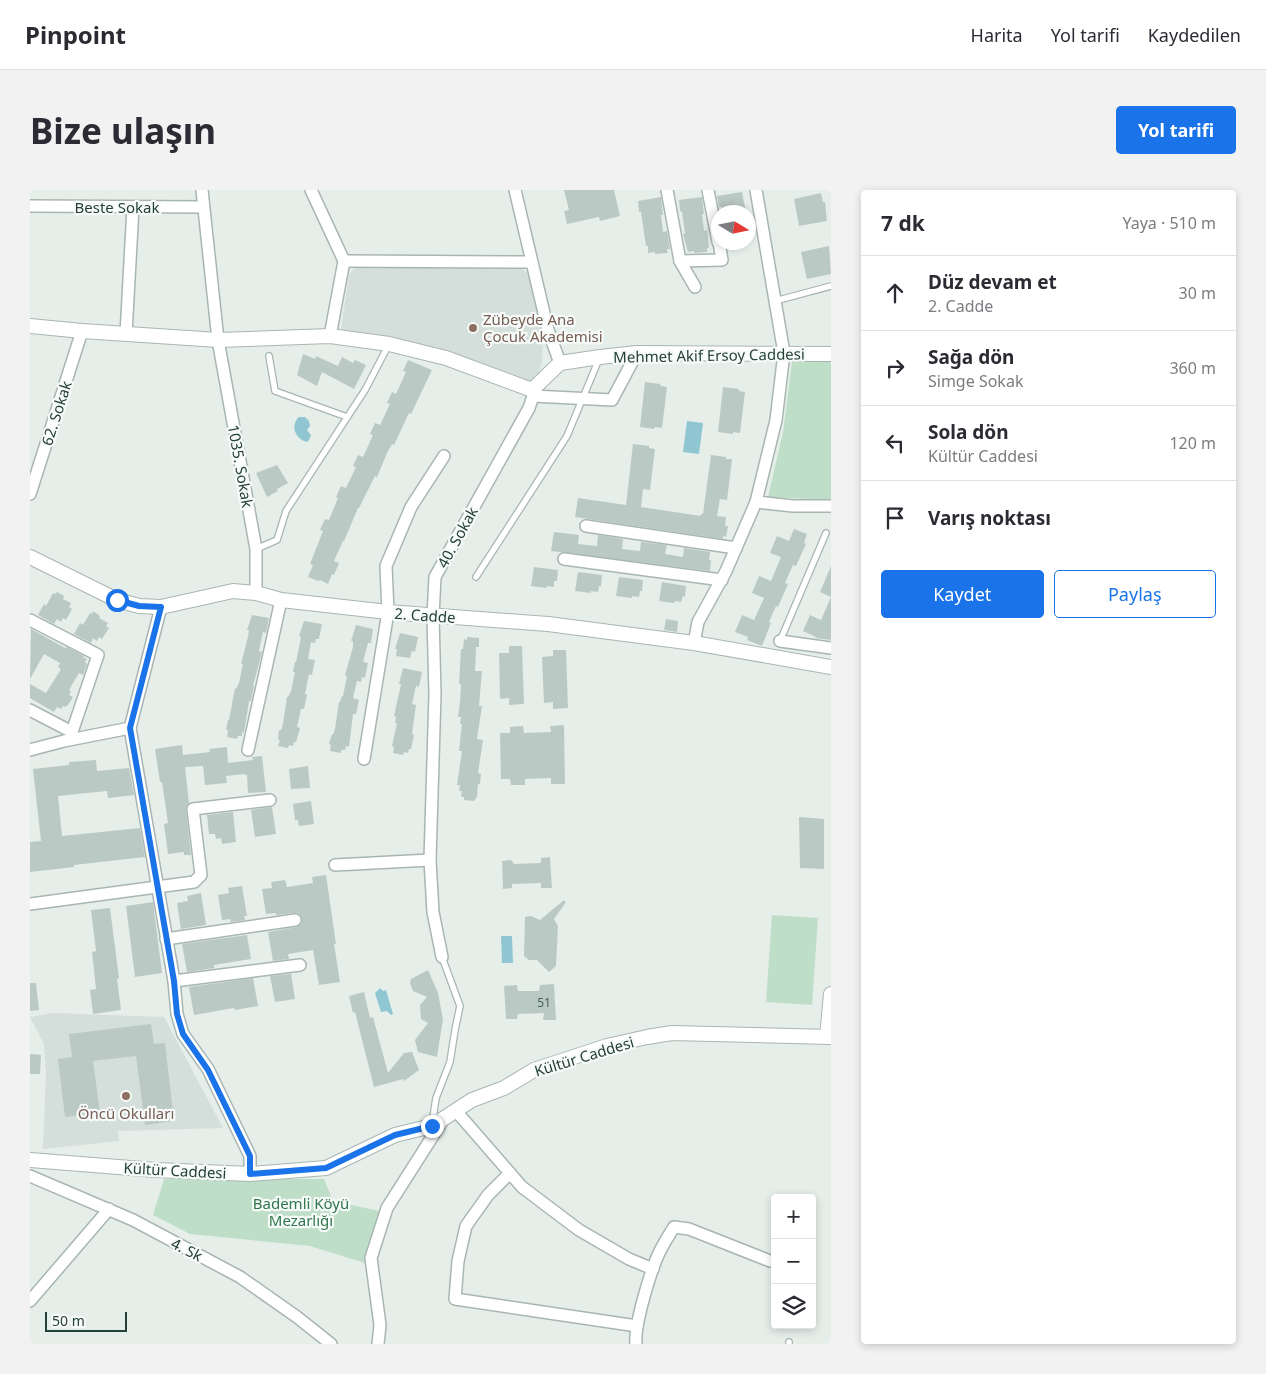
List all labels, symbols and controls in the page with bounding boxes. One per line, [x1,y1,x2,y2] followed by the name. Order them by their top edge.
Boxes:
[25,18,126,51] text: Pinpoint
[971,23,1023,47] text: Harita
[1051,23,1120,47] text: Yol tarifi
[1148,23,1241,47] text: Kaydedilen
[1116,106,1236,154] button: Yol tarifi
[30,107,216,154] text: Bize ulaşın
[75,197,159,217] street label: Beste Sokak
[711,205,756,250] north arrow
[881,209,925,237] text: 7 dk
[1122,212,1216,234] text: Yaya · 510 m
[928,269,1057,295] text: Düz devam et
[881,279,909,307] icon: ahead
[1179,282,1216,304] text: 30 m
[928,295,993,317] text: 2. Cadde
[483,309,603,346] place label: Zübeyde Ana Çocuk Akademisi
[467,322,479,334] marker: Zübeyde Ana Çocuk Akademisi
[613,343,805,367] street label: Mehmet Akif Ersoy Caddesi
[928,344,1014,370] text: Sağa dön
[881,354,909,382] icon: right
[1169,357,1216,379] text: 360 m
[928,370,1023,392] text: Simge Sokak
[36,378,76,448] street label: 62. Sokak
[928,419,1009,445] text: Sola dön
[224,423,258,509] street label: 1035. Sokak
[881,429,909,457] icon: left
[1169,432,1216,454] text: 120 m
[928,445,1038,467] text: Kültür Caddesi
[432,503,482,571] street label: 40. Sokak
[881,504,909,532] icon: arrive
[928,505,1051,531] text: Varış noktası
[881,570,1044,618] button: Kaydet
[1054,570,1216,618] button: Paylaş
[106,589,129,612] route start
[394,603,456,627] street label: 2. Cadde
[537,994,551,1011] house number: 51
[532,1031,636,1081] street label: Kültür Caddesi
[120,1090,132,1102] marker: Öncü Okulları
[78,1103,174,1123] place label: Öncü Okulları
[421,1115,444,1138] route end
[123,1157,227,1183] street label: Kültür Caddesi
[253,1193,349,1230] park label: Bademli Köyü Mezarlığı
[771,1194,816,1329] map controls
[771,1194,816,1239] button: +
[168,1233,206,1265] street label: 4. Sk
[771,1239,816,1284] button: −
[771,1284,816,1329] button: layers
[45,1309,128,1332] scale bar
[52,1311,85,1330] text: 50 m

